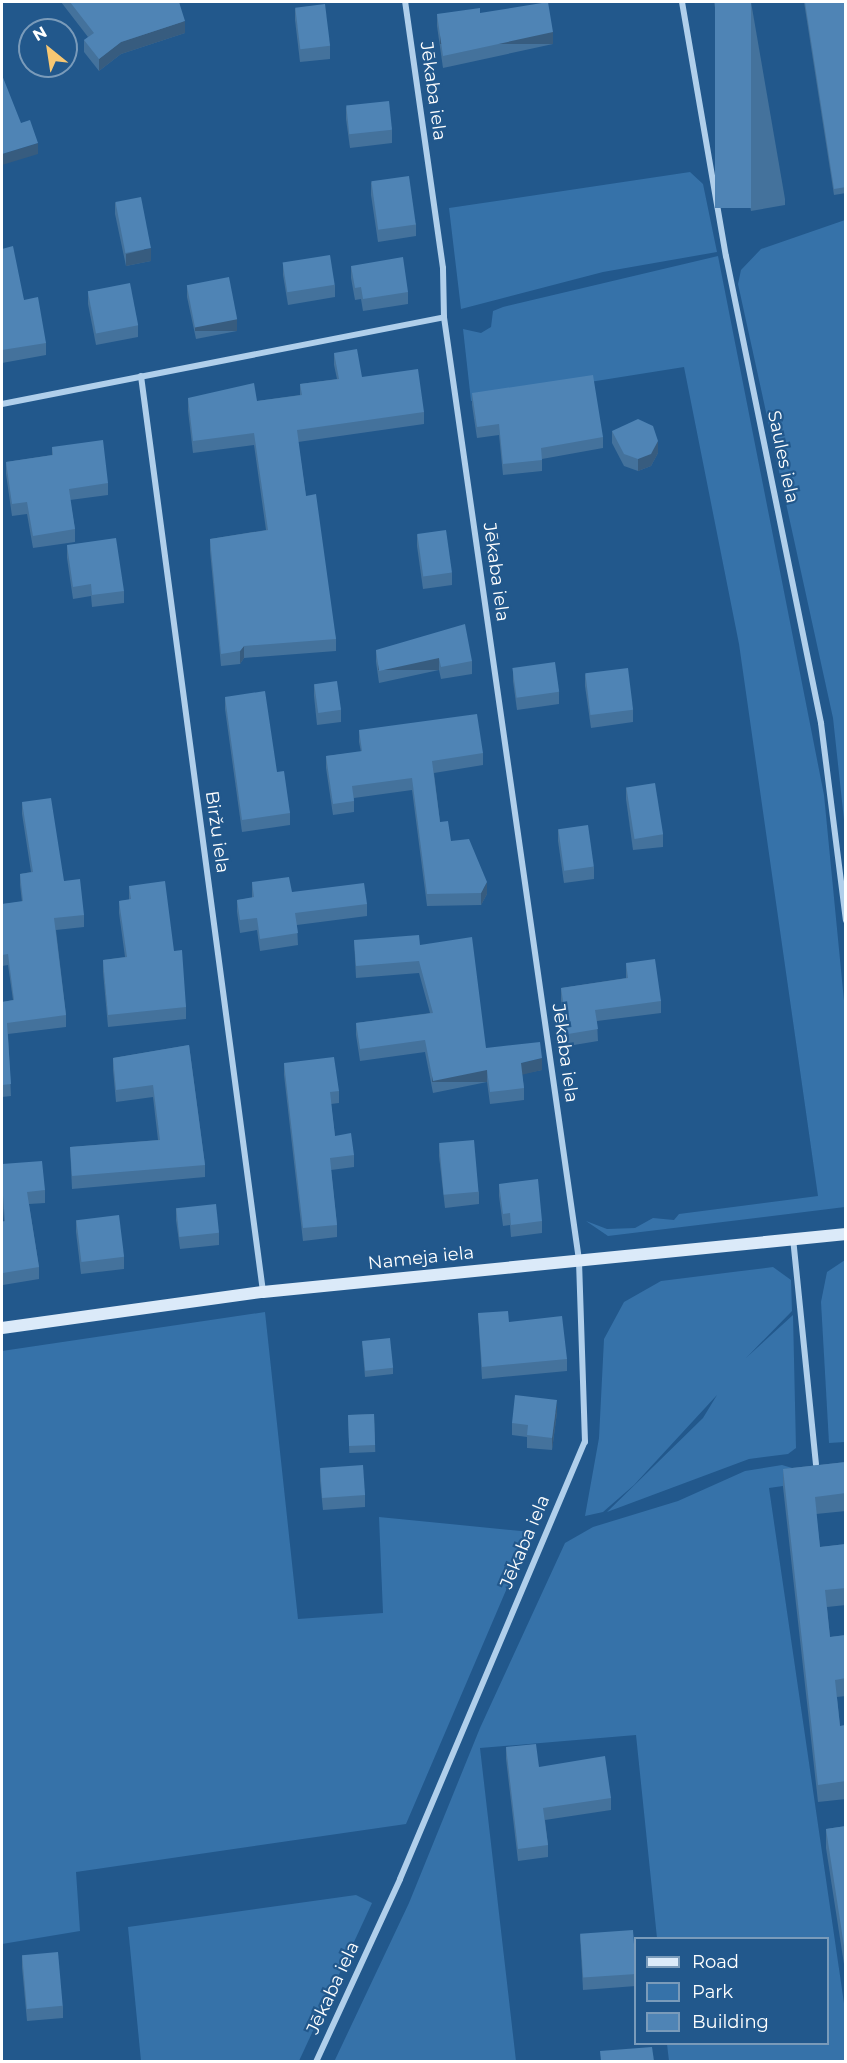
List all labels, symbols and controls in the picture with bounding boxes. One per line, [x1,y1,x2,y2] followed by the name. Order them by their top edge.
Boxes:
[18,18,78,78] north arrow
[29,22,50,45] text: N
[415,40,451,142] street label: Jēkaba iela
[763,409,803,505] street label: Saules iela
[478,521,514,623] street label: Jēkaba iela
[201,789,233,875] street label: Biržu iela
[547,1002,583,1104] street label: Jēkaba iela
[367,1242,475,1274] street label: Nameja iela
[496,1492,554,1592] street label: Jēkaba iela
[634,1937,829,2045] legend
[302,1938,364,2038] street label: Jēkaba iela
[692,1951,739,1973] text: Road
[692,1981,733,2003] text: Park
[692,2011,769,2033] text: Building

